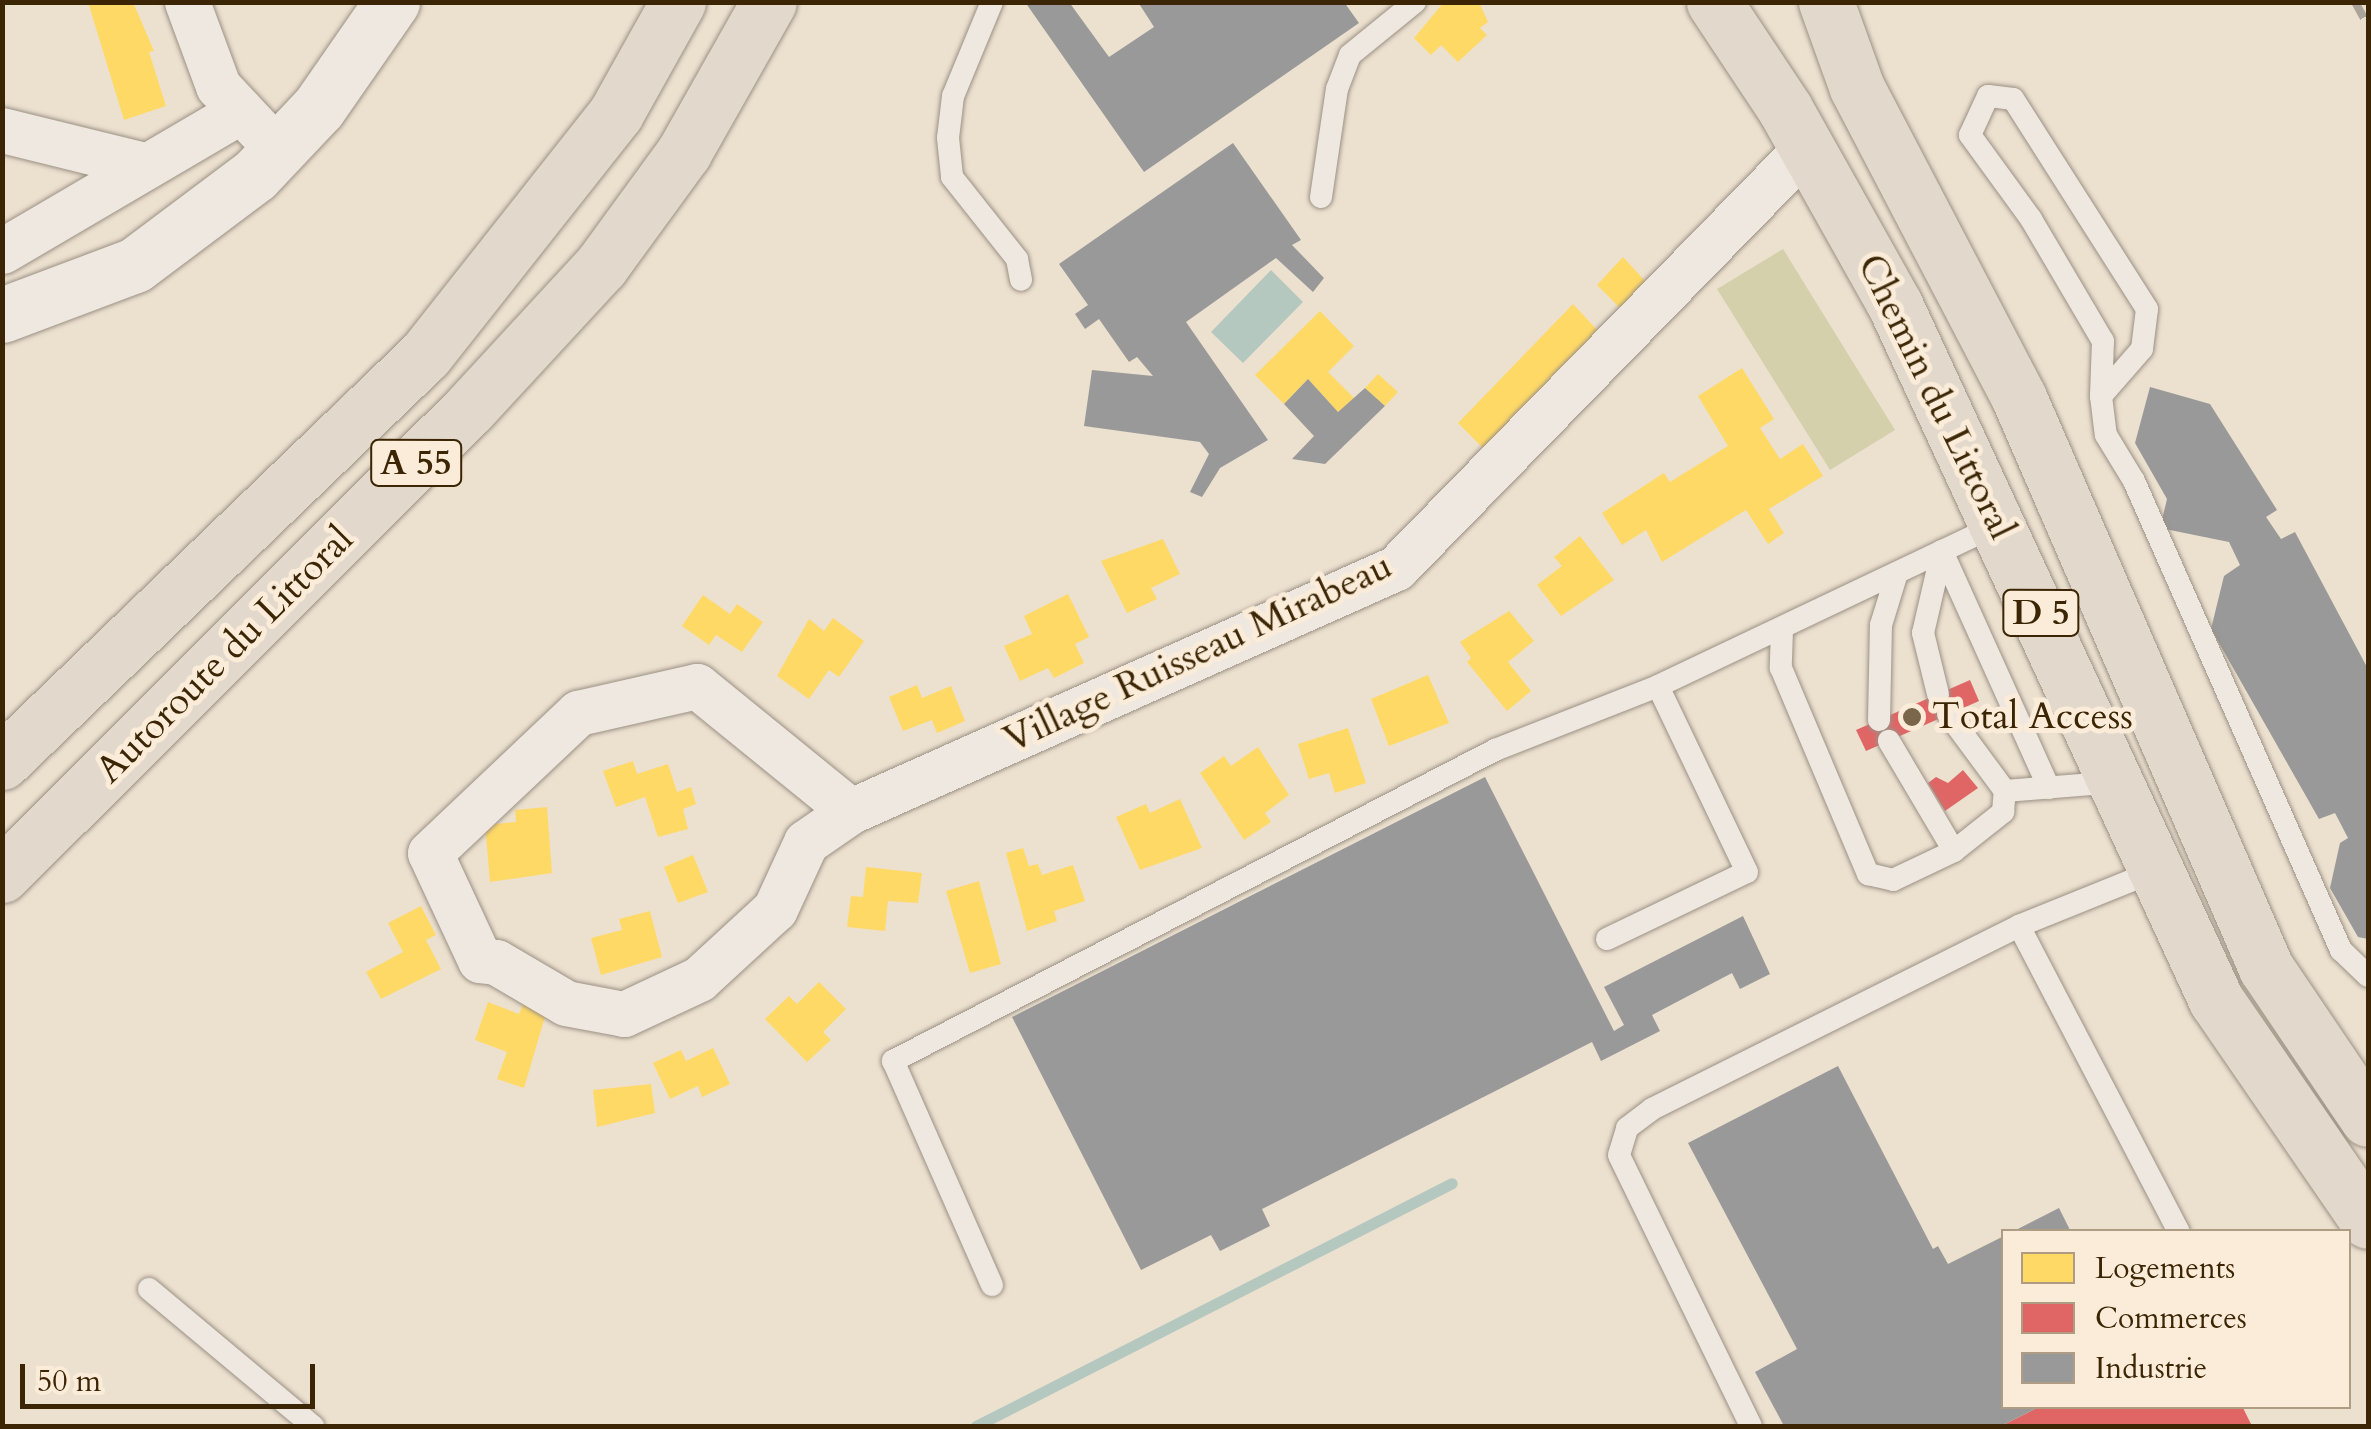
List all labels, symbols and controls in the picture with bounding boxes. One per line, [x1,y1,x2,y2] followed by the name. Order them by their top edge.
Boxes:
[1847,247,2025,547] street label: Chemin du Littoral
[368,433,464,493] road number: A 55
[87,517,363,793] street label: Autoroute du Littoral
[997,543,1399,763] street label: Village Ruisseau Mirabeau
[2001,583,2081,643] road number: D 5
[1932,694,2133,740] place label: Total Access
[1901,706,1923,728] marker: Total Access
[2001,1229,2351,1409] legend
[2095,1248,2235,1289] text: Logements
[2095,1298,2247,1339] text: Commerces
[25,1344,320,1406] scale bar
[2095,1348,2207,1389] text: Industrie
[37,1361,101,1402] text: 50 m

